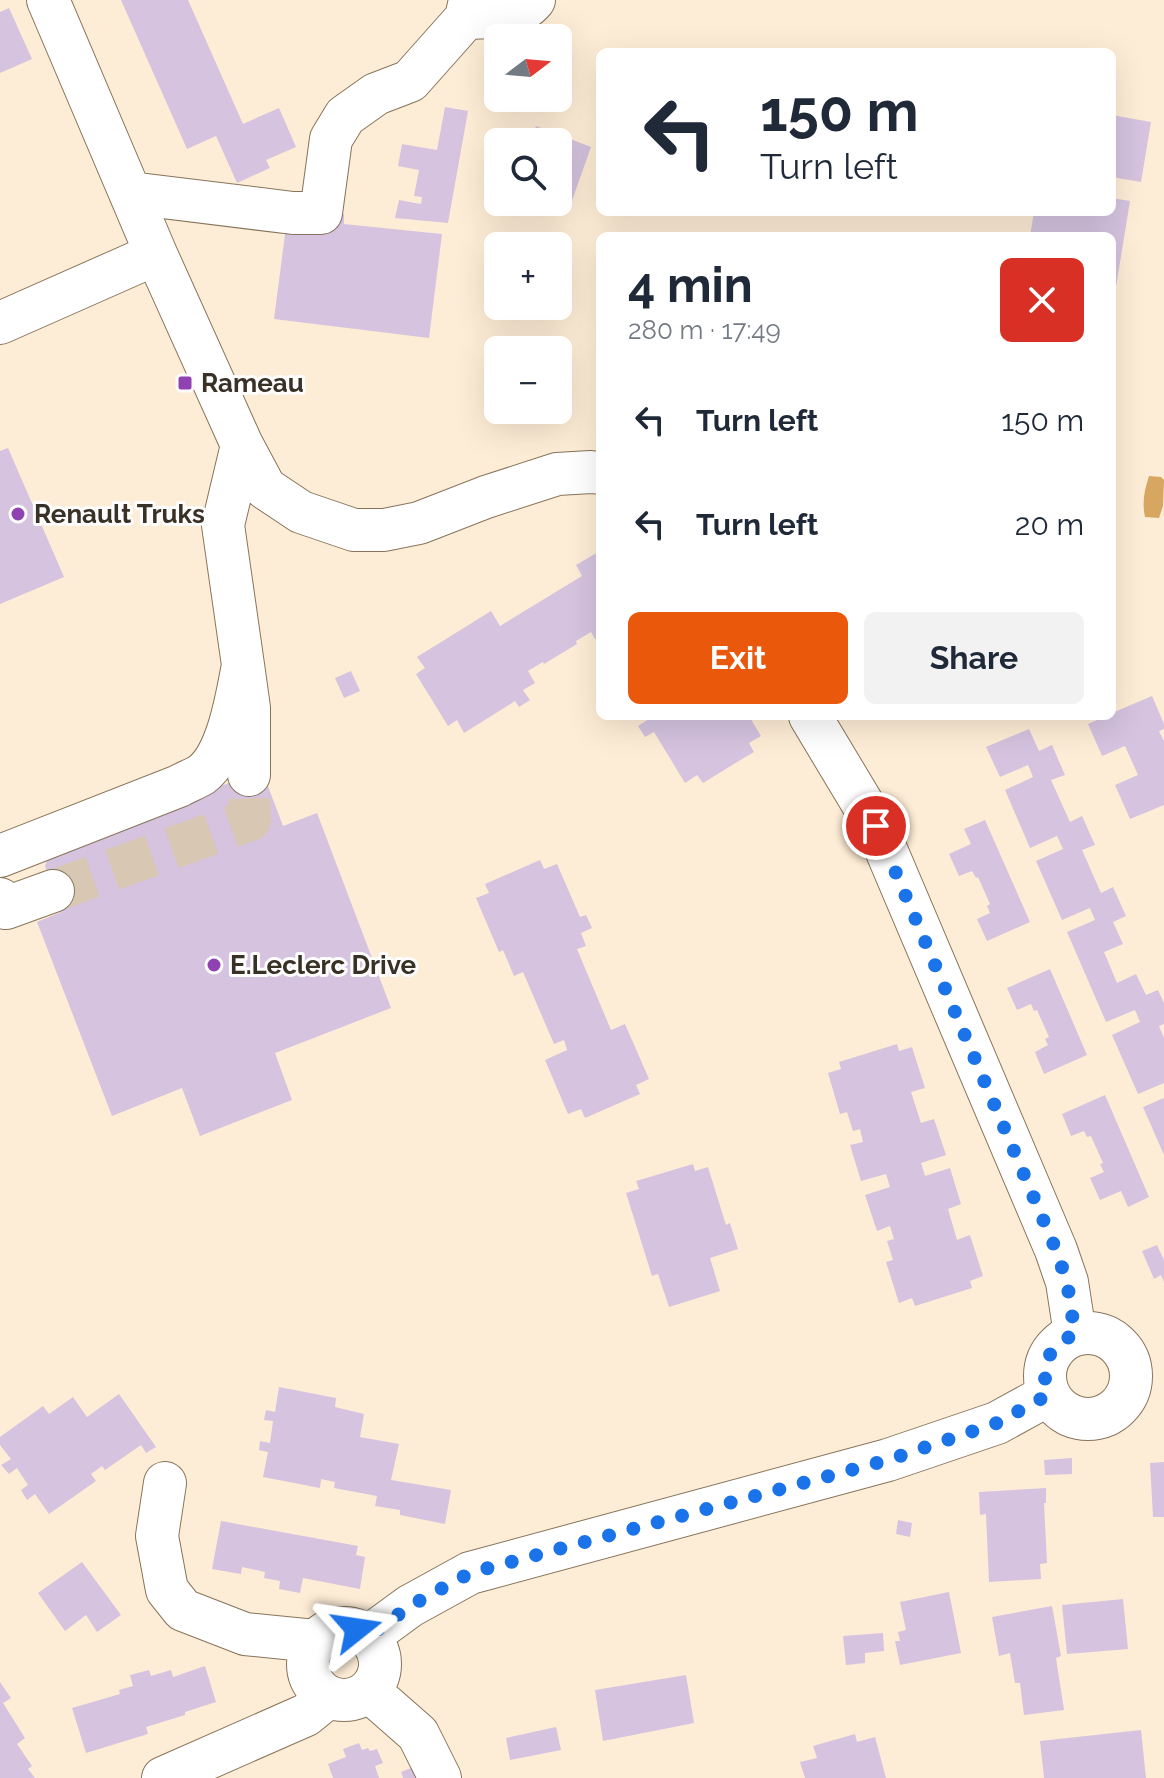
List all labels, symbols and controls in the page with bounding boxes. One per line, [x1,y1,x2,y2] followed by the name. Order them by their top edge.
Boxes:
[484,24,572,112] north arrow
[484,24,572,424] map controls
[760,78,919,144] text: 150 m
[628,80,732,184] icon: left
[484,128,572,216] button: search
[760,145,898,187] text: Turn left
[484,232,572,320] button: +
[628,257,753,313] text: 4 min
[1000,258,1084,342] button: close
[628,315,781,345] text: 280 m · 17:49
[484,336,572,424] button: −
[201,368,304,398] place label: Rameau
[176,374,194,392] marker: Rameau
[628,398,672,442] icon: left
[696,403,818,438] text: Turn left
[1001,403,1084,438] text: 150 m
[34,499,205,529] place label: Renault Truks
[628,502,672,546] icon: left
[9,505,27,523] marker: Renault Truks
[696,507,818,542] text: Turn left
[1015,507,1084,542] text: 20 m
[628,612,848,704] button: Exit
[864,612,1084,704] button: Share
[842,792,910,860] pin
[854,804,898,848] icon: arrive
[230,950,416,980] place label: E.Leclerc Drive
[205,956,223,974] marker: E.Leclerc Drive
[315,1587,399,1671] position arrow

